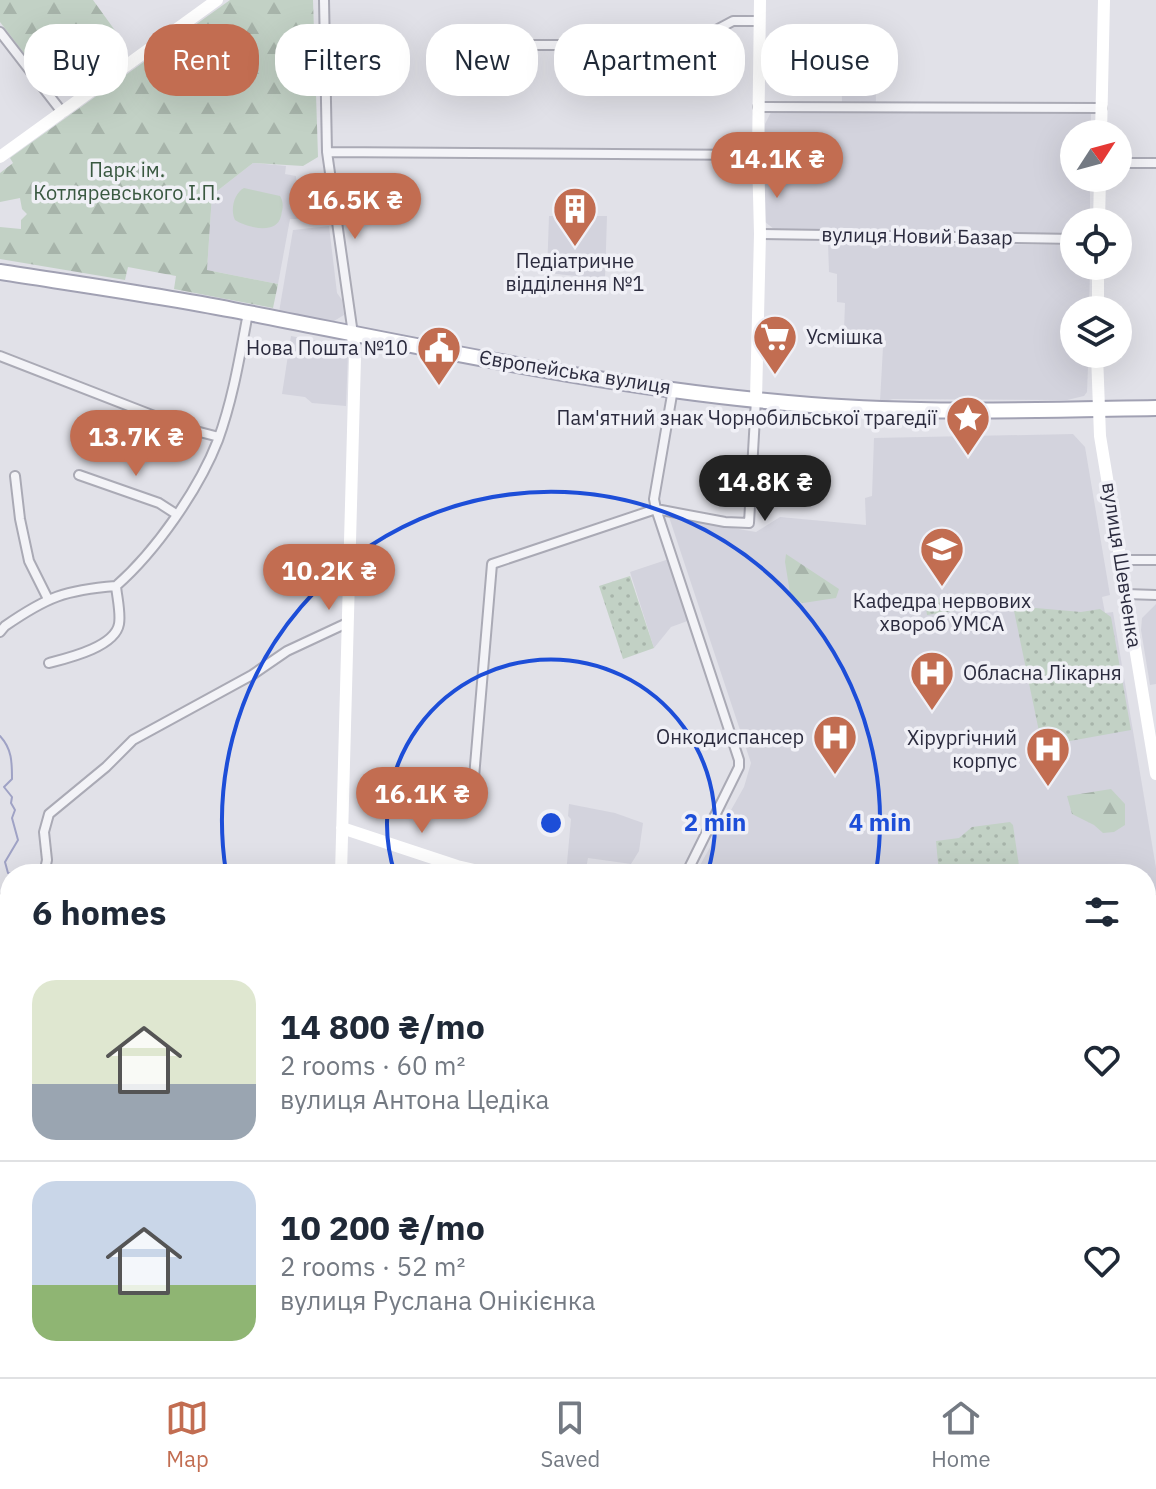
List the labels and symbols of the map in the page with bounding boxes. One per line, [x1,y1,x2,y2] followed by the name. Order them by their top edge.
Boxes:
[1060,120,1132,192] north arrow
[703,132,851,200] pin: 14.1K ₴
[33,156,221,206] park label: Парк ім. Котляревського І.П.
[281,173,429,241] pin: 16.5K ₴
[551,185,599,248] building icon: Педіатричне відділення №1
[821,220,1013,251] street label: вулиця Новий Базар
[505,247,645,297] place label: Педіатричне відділення №1
[751,313,799,376] supermarket icon: Усмішка
[806,323,883,350] place label: Усмішка
[415,324,463,387] public building icon: Нова Пошта №10
[246,334,408,361] place label: Нова Пошта №10
[477,343,673,400] street label: Європейська вулиця
[944,394,992,457] place icon: Пам'ятний знак Чорнобильської трагедії
[557,404,938,431] place label: Пам'ятний знак Чорнобильської трагедії
[62,410,210,478] pin: 13.7K ₴
[691,455,839,523] pin: 14.8K ₴
[1096,480,1149,650] street label: вулиця Шевченка
[918,525,966,588] school or university icon: Кафедра нервових хвороб УМСА
[255,544,403,612] pin: 10.2K ₴
[853,587,1031,637] place label: Кафедра нервових хвороб УМСА
[908,649,956,712] hospital icon: Обласна Лікарня
[963,659,1122,686] place label: Обласна Лікарня
[811,713,859,776] hospital icon: Онкодиспансер
[656,723,804,750] place label: Онкодиспансер
[907,724,1017,774] place label: Хірургічний корпус
[1024,725,1072,788] hospital icon: Хірургічний корпус
[348,767,496,835] pin: 16.1K ₴
[684,806,746,838] text: 2 min
[849,806,911,838] text: 4 min
[537,809,565,837] centre of rings

